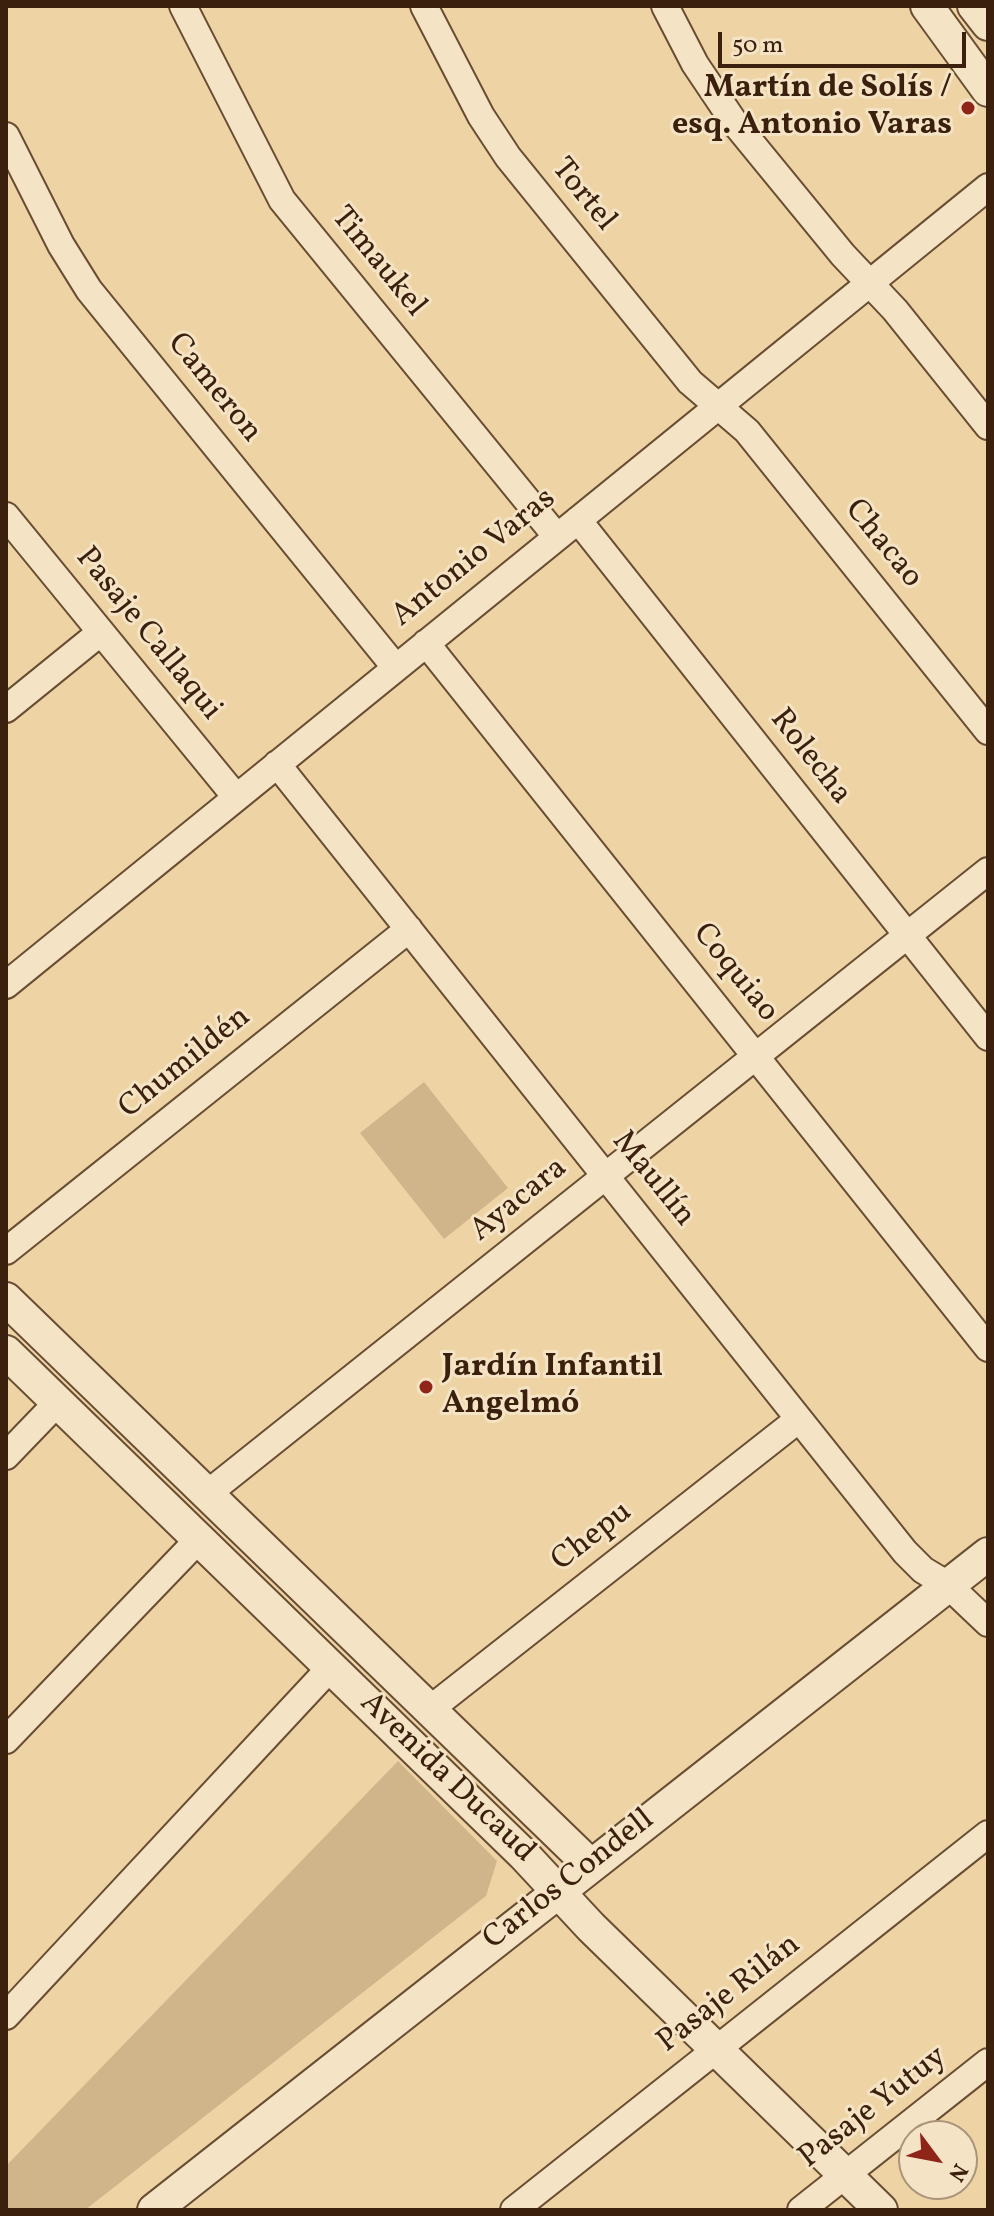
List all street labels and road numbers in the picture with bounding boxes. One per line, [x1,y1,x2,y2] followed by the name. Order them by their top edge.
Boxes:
[541,152,623,240] street label: Tortel
[321,200,433,326] street label: Timaukel
[157,326,269,452] street label: Cameron
[385,481,565,637] street label: Antonio Varas
[835,493,929,597] street label: Chacao
[65,541,229,729] street label: Pasaje Callaqui
[760,702,858,814] street label: Rolecha
[683,917,785,1031] street label: Coquiao
[113,999,259,1129] street label: Chumildén
[602,1125,702,1235] street label: Maullín
[464,1150,576,1252] street label: Ayacara
[545,1495,641,1581] street label: Chepu
[350,1686,542,1872] street label: Avenida Ducaud
[477,1802,663,1960] street label: Carlos Condell
[651,1927,809,2063] street label: Pasaje Rilán
[792,2039,956,2179] street label: Pasaje Yutuy

